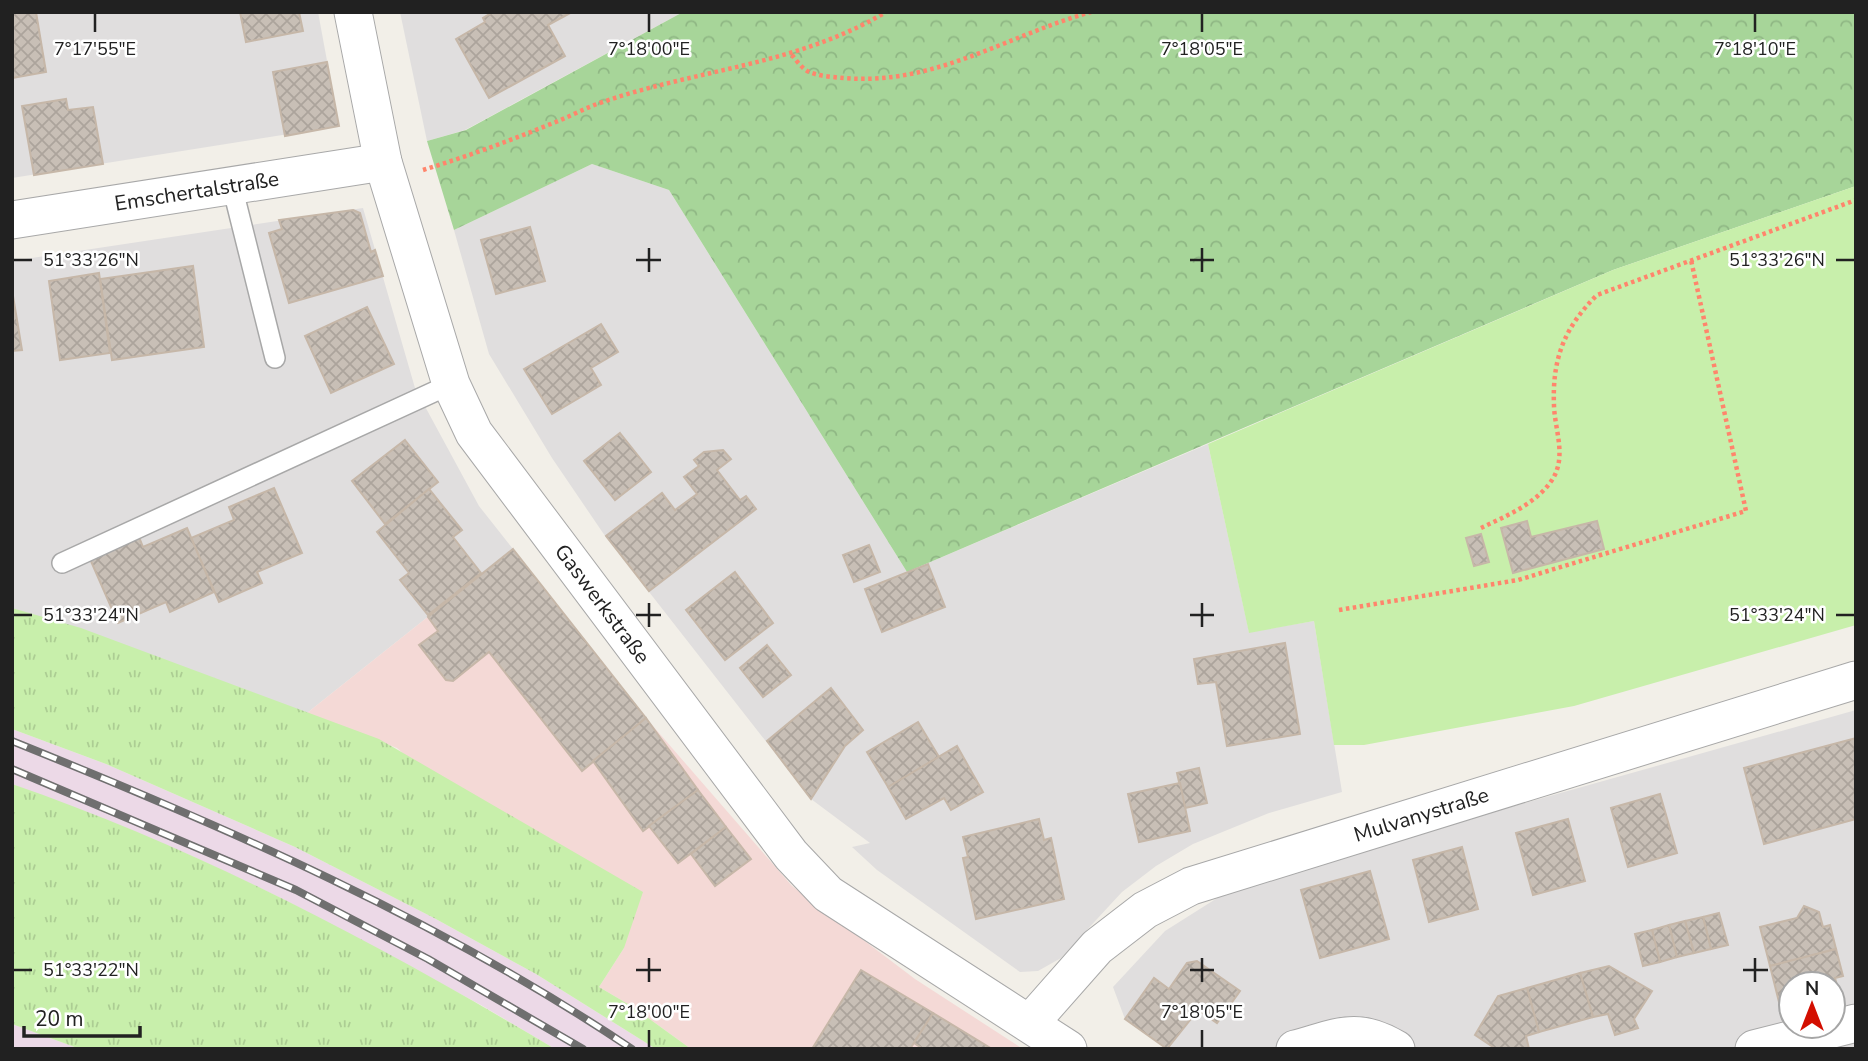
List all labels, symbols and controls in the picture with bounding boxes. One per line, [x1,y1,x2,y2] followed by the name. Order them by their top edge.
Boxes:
[54,37,136,61] text: 7°17'55"E
[608,37,690,61] text: 7°18'00"E
[1161,37,1243,61] text: 7°18'05"E
[1714,37,1796,61] text: 7°18'10"E
[113,164,281,218] street label: Emschertalstraße
[43,248,139,272] text: 51°33'26"N
[1729,248,1825,272] text: 51°33'26"N
[548,538,656,669] street label: Gaswerkstraße
[43,603,139,627] text: 51°33'24"N
[1729,603,1825,627] text: 51°33'24"N
[1350,781,1492,849] street label: Mulvanystraße
[43,958,139,982] text: 51°33'22"N
[1777,970,1847,1040] north arrow
[1805,976,1819,1002] text: N
[24,995,140,1038] scale bar
[608,1000,690,1024] text: 7°18'00"E
[1161,1000,1243,1024] text: 7°18'05"E
[35,1005,84,1033] text: 20 m

